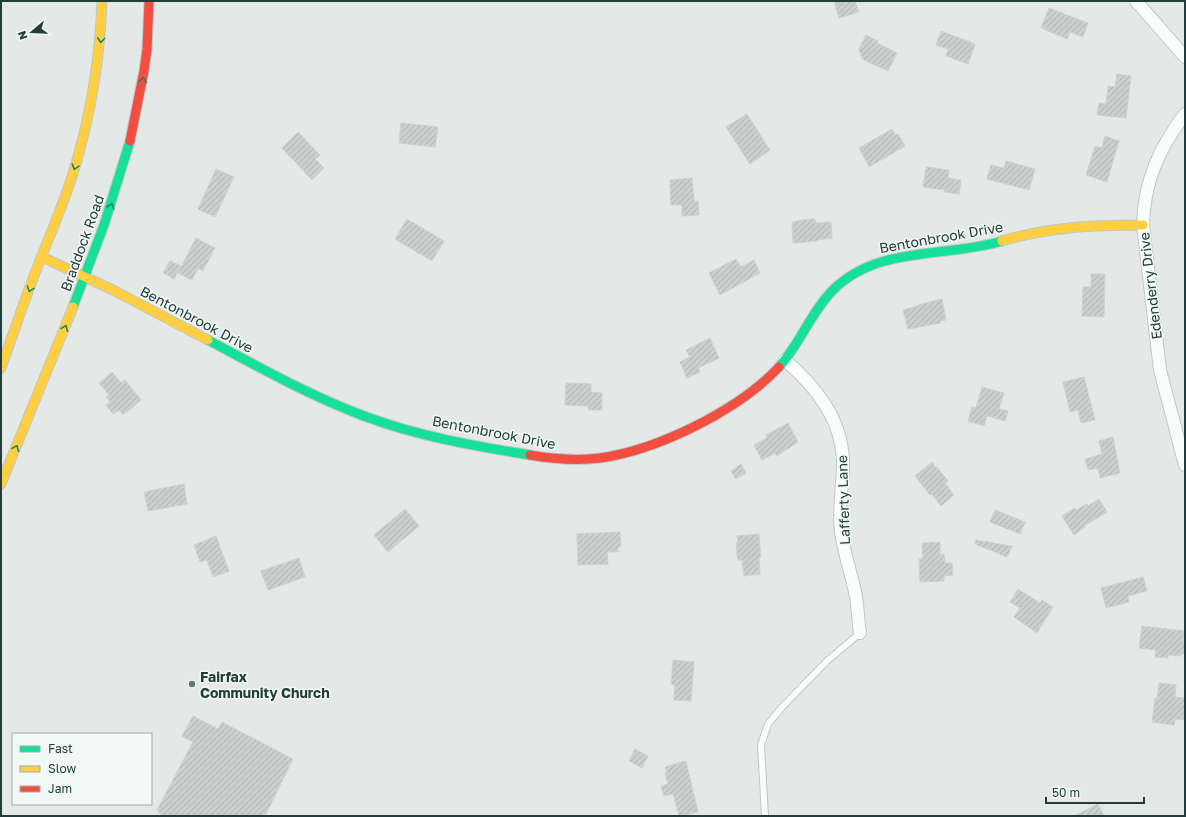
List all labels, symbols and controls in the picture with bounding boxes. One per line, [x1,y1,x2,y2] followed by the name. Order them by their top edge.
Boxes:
[12,12,52,52] north arrow
[15,29,30,41] text: N
[96,37,105,43] one-way arrow
[138,77,147,83] one-way arrow
[71,163,80,170] one-way arrow
[57,192,107,294] street label: Braddock Road
[106,203,114,210] one-way arrow
[878,218,1004,256] street label: Bentonbrook Drive
[1135,231,1165,341] street label: Edenderry Drive
[138,282,256,356] street label: Bentonbrook Drive
[26,285,34,292] one-way arrow
[60,324,68,331] one-way arrow
[431,412,557,452] street label: Bentonbrook Drive
[11,444,19,451] one-way arrow
[833,455,853,545] street label: Lafferty Lane
[200,668,330,701] place label: Fairfax Community Church
[187,679,197,689] marker: Fairfax Community Church
[12,733,152,805] legend
[48,741,73,756] text: Fast
[48,761,76,776] text: Slow
[1046,779,1144,805] scale bar
[48,781,72,796] text: Jam
[1052,785,1080,800] text: 50 m

